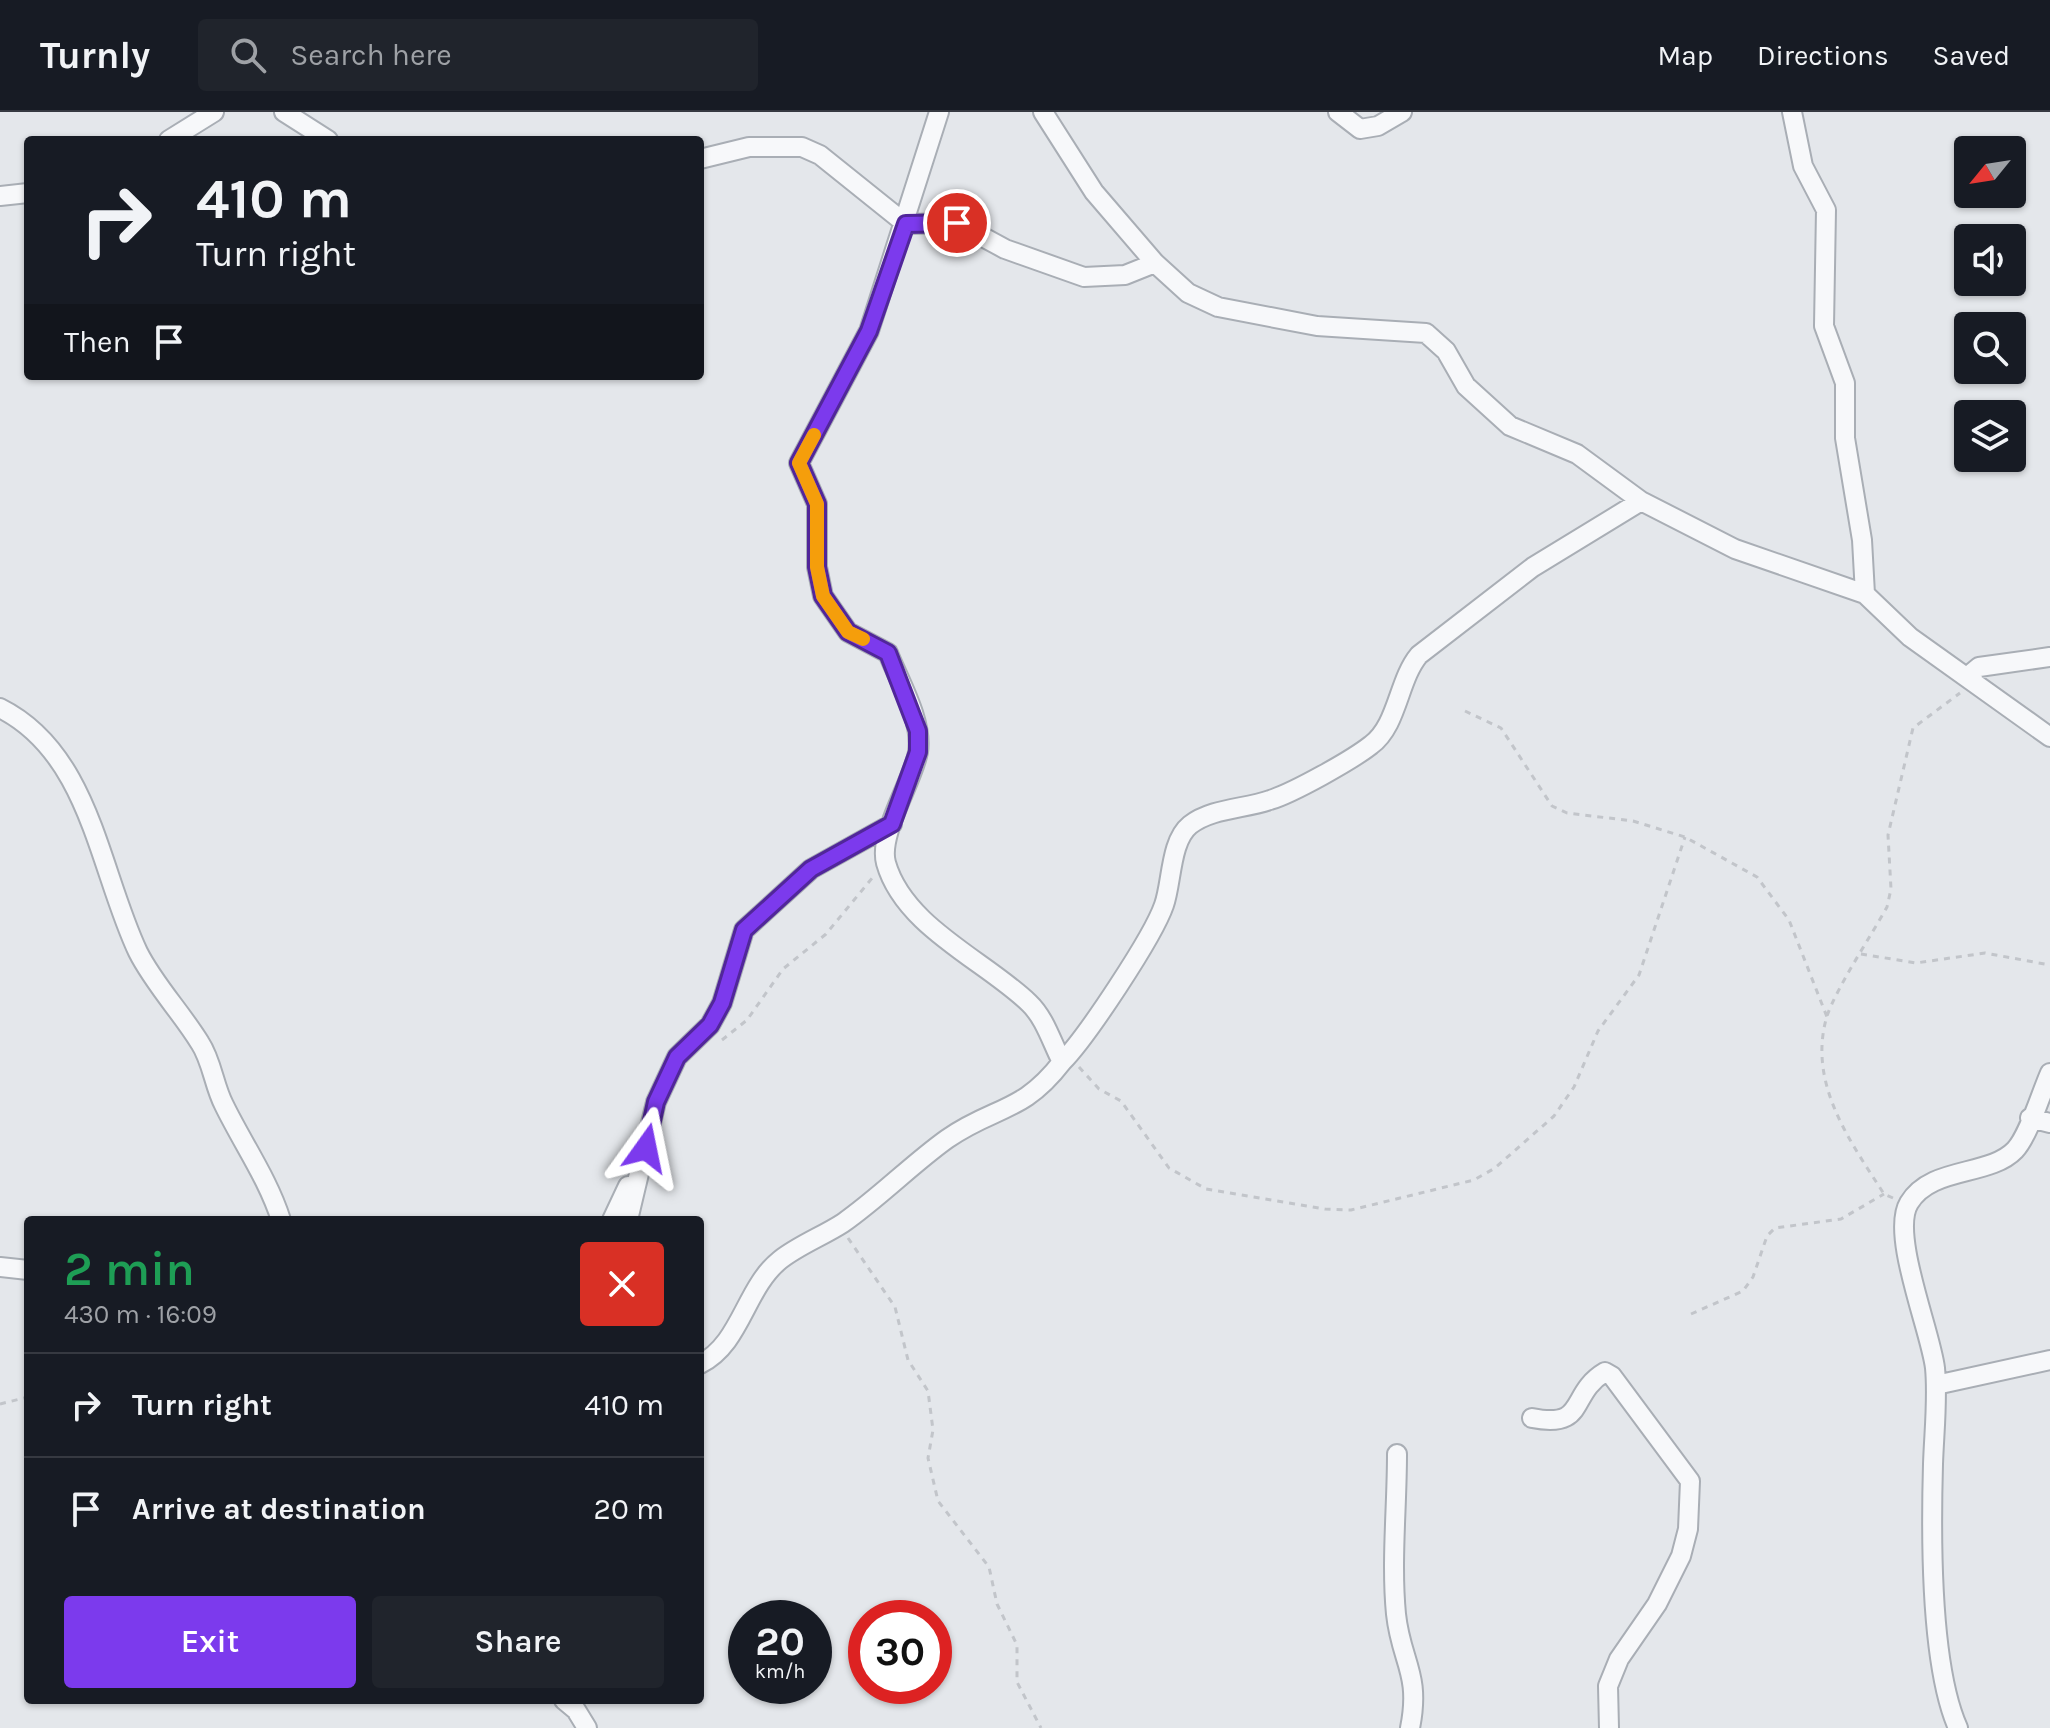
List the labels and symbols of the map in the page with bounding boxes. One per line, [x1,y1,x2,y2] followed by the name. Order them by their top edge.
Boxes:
[1954,136,2026,208] north arrow
[923,189,991,257] pin
[604,1106,688,1190] position arrow
[848,1600,952,1704] speed limit sign: 30

